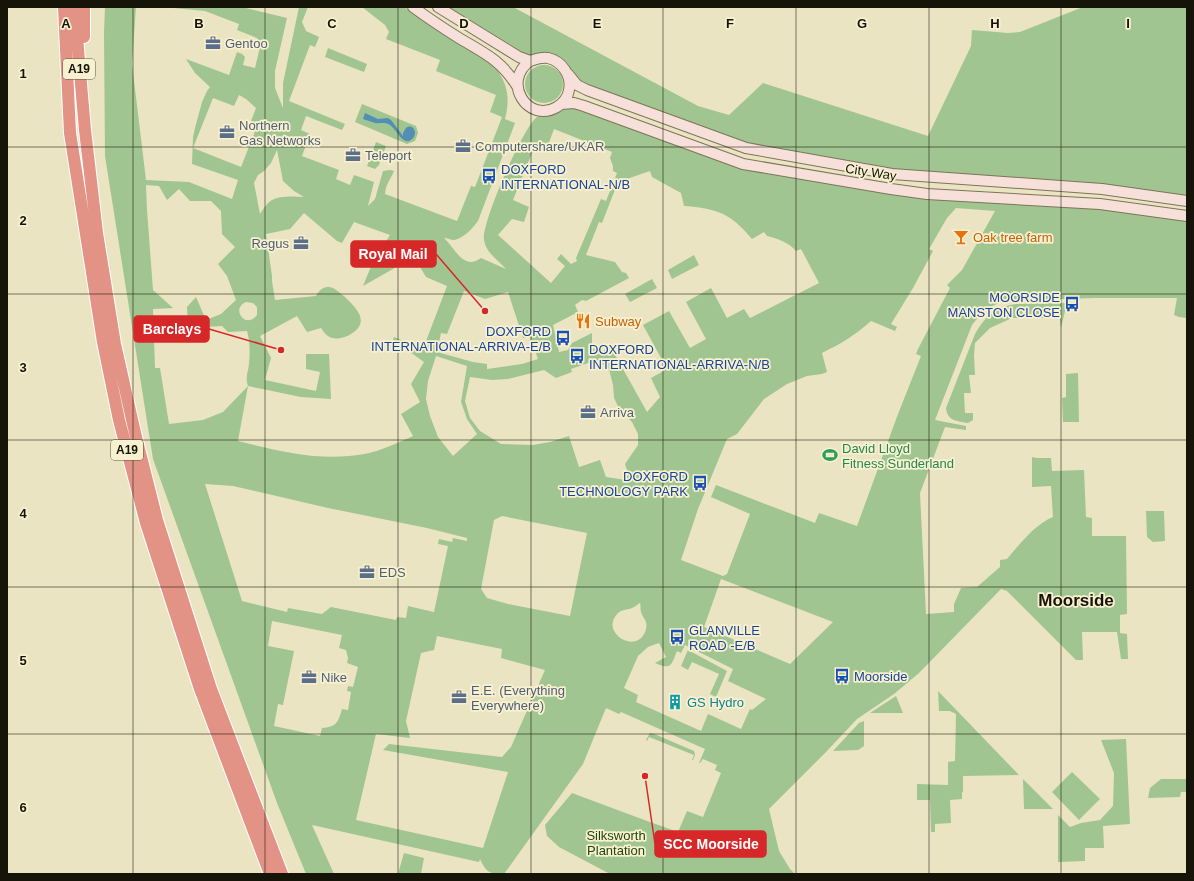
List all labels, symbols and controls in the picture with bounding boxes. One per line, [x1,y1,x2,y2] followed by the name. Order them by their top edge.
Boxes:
[61,16,71,31] text: A
[194,16,204,31] text: B
[327,16,337,31] text: C
[459,16,469,31] text: D
[593,16,602,31] text: E
[726,16,734,31] text: F
[857,16,867,31] text: G
[990,16,1000,31] text: H
[1126,16,1130,31] text: I
[204,34,222,52] office icon: Gentoo
[225,36,268,51] place label: Gentoo
[63,59,95,79] road number: A19
[19,66,27,81] text: 1
[239,118,321,148] place label: Northern Gas Networks
[218,123,236,141] office icon: Northern Gas Networks
[454,137,472,155] office icon: Computershare/UKAR
[475,139,604,154] place label: Computershare/UKAR
[344,146,362,164] office icon: Teleport
[365,148,412,163] place label: Teleport
[844,161,898,184] street label: City Way
[501,162,630,192] place label: DOXFORD INTERNATIONAL-N/B
[480,167,498,185] bus stop icon: DOXFORD INTERNATIONAL-N/B
[19,213,27,228] text: 2
[952,228,970,246] bar icon: Oak tree farm
[973,230,1052,245] place label: Oak tree farm
[292,234,310,252] office icon: Regus
[251,236,290,251] place label: Regus
[351,241,436,267] callout: Royal Mail
[358,246,428,262] text: Royal Mail
[948,290,1060,320] place label: MOORSIDE MANSTON CLOSE
[1063,295,1081,313] bus stop icon: MOORSIDE MANSTON CLOSE
[574,312,592,330] restaurant icon: Subway
[595,314,642,329] place label: Subway
[134,316,209,342] callout: Barclays
[143,321,201,337] text: Barclays
[371,324,551,354] place label: DOXFORD INTERNATIONAL-ARRIVA-E/B
[554,329,572,347] bus stop icon: DOXFORD INTERNATIONAL-ARRIVA-E/B
[589,342,770,372] place label: DOXFORD INTERNATIONAL-ARRIVA-N/B
[568,347,586,365] bus stop icon: DOXFORD INTERNATIONAL-ARRIVA-N/B
[19,360,27,375] text: 3
[579,403,597,421] office icon: Arriva
[600,405,635,420] place label: Arriva
[111,440,143,460] road number: A19
[842,441,954,471] place label: David Lloyd Fitness Sunderland
[821,446,839,464] sports icon: David Lloyd Fitness Sunderland
[559,469,688,499] place label: DOXFORD TECHNOLOGY PARK
[691,474,709,492] bus stop icon: DOXFORD TECHNOLOGY PARK
[19,506,27,521] text: 4
[358,563,376,581] office icon: EDS
[379,565,406,580] place label: EDS
[1038,591,1114,610] district label: Moorside
[689,623,760,653] place label: GLANVILLE ROAD -E/B
[668,628,686,646] bus stop icon: GLANVILLE ROAD -E/B
[19,653,27,668] text: 5
[833,667,851,685] bus stop icon: Moorside
[300,668,318,686] office icon: Nike
[854,669,907,684] place label: Moorside
[321,670,347,685] place label: Nike
[471,683,565,713] place label: E.E. (Everything Everywhere)
[450,688,468,706] office icon: E.E. (Everything Everywhere)
[666,693,684,711] building icon: GS Hydro
[687,695,744,710] place label: GS Hydro
[19,800,27,815] text: 6
[586,828,646,858] park label: Silksworth Plantation
[655,831,766,857] callout: SCC Moorside
[663,836,759,852] text: SCC Moorside

